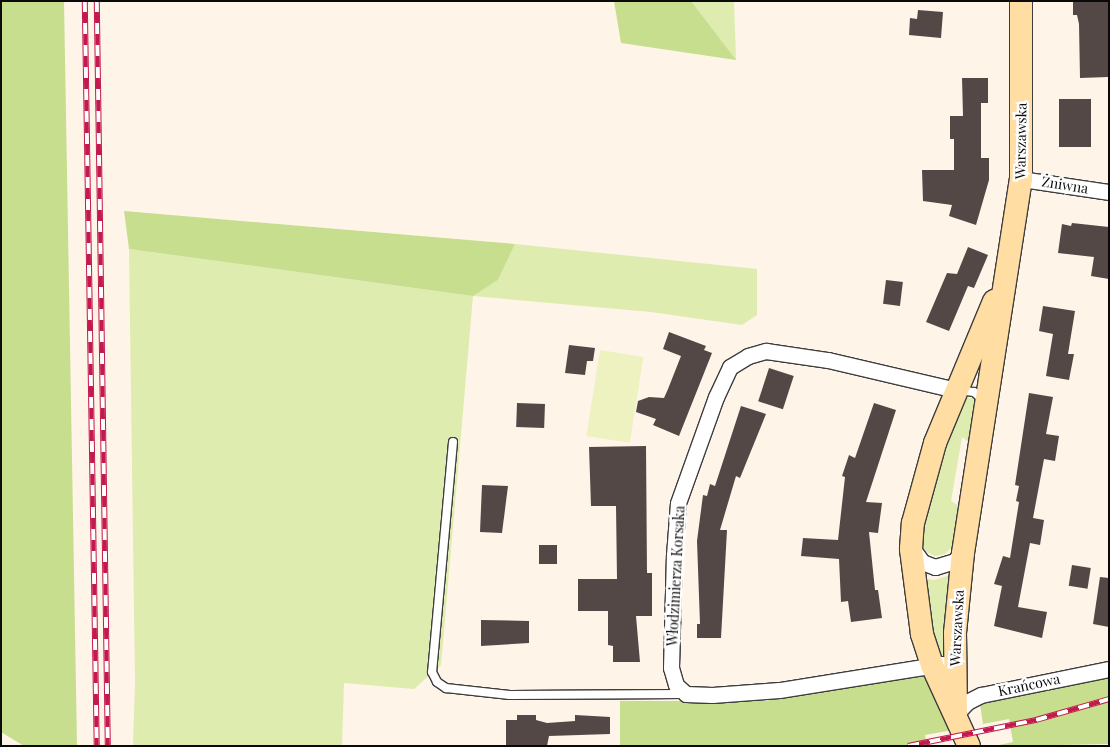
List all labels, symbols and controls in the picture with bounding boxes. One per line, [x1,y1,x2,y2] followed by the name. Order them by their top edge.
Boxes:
[1012,103,1030,179] street label: Warszawska
[1041,173,1089,197] street label: Żniwna
[664,505,688,647] street label: Włodzimierza Korsaka
[947,589,967,667] street label: Warszawska
[997,670,1061,700] street label: Krańcowa

